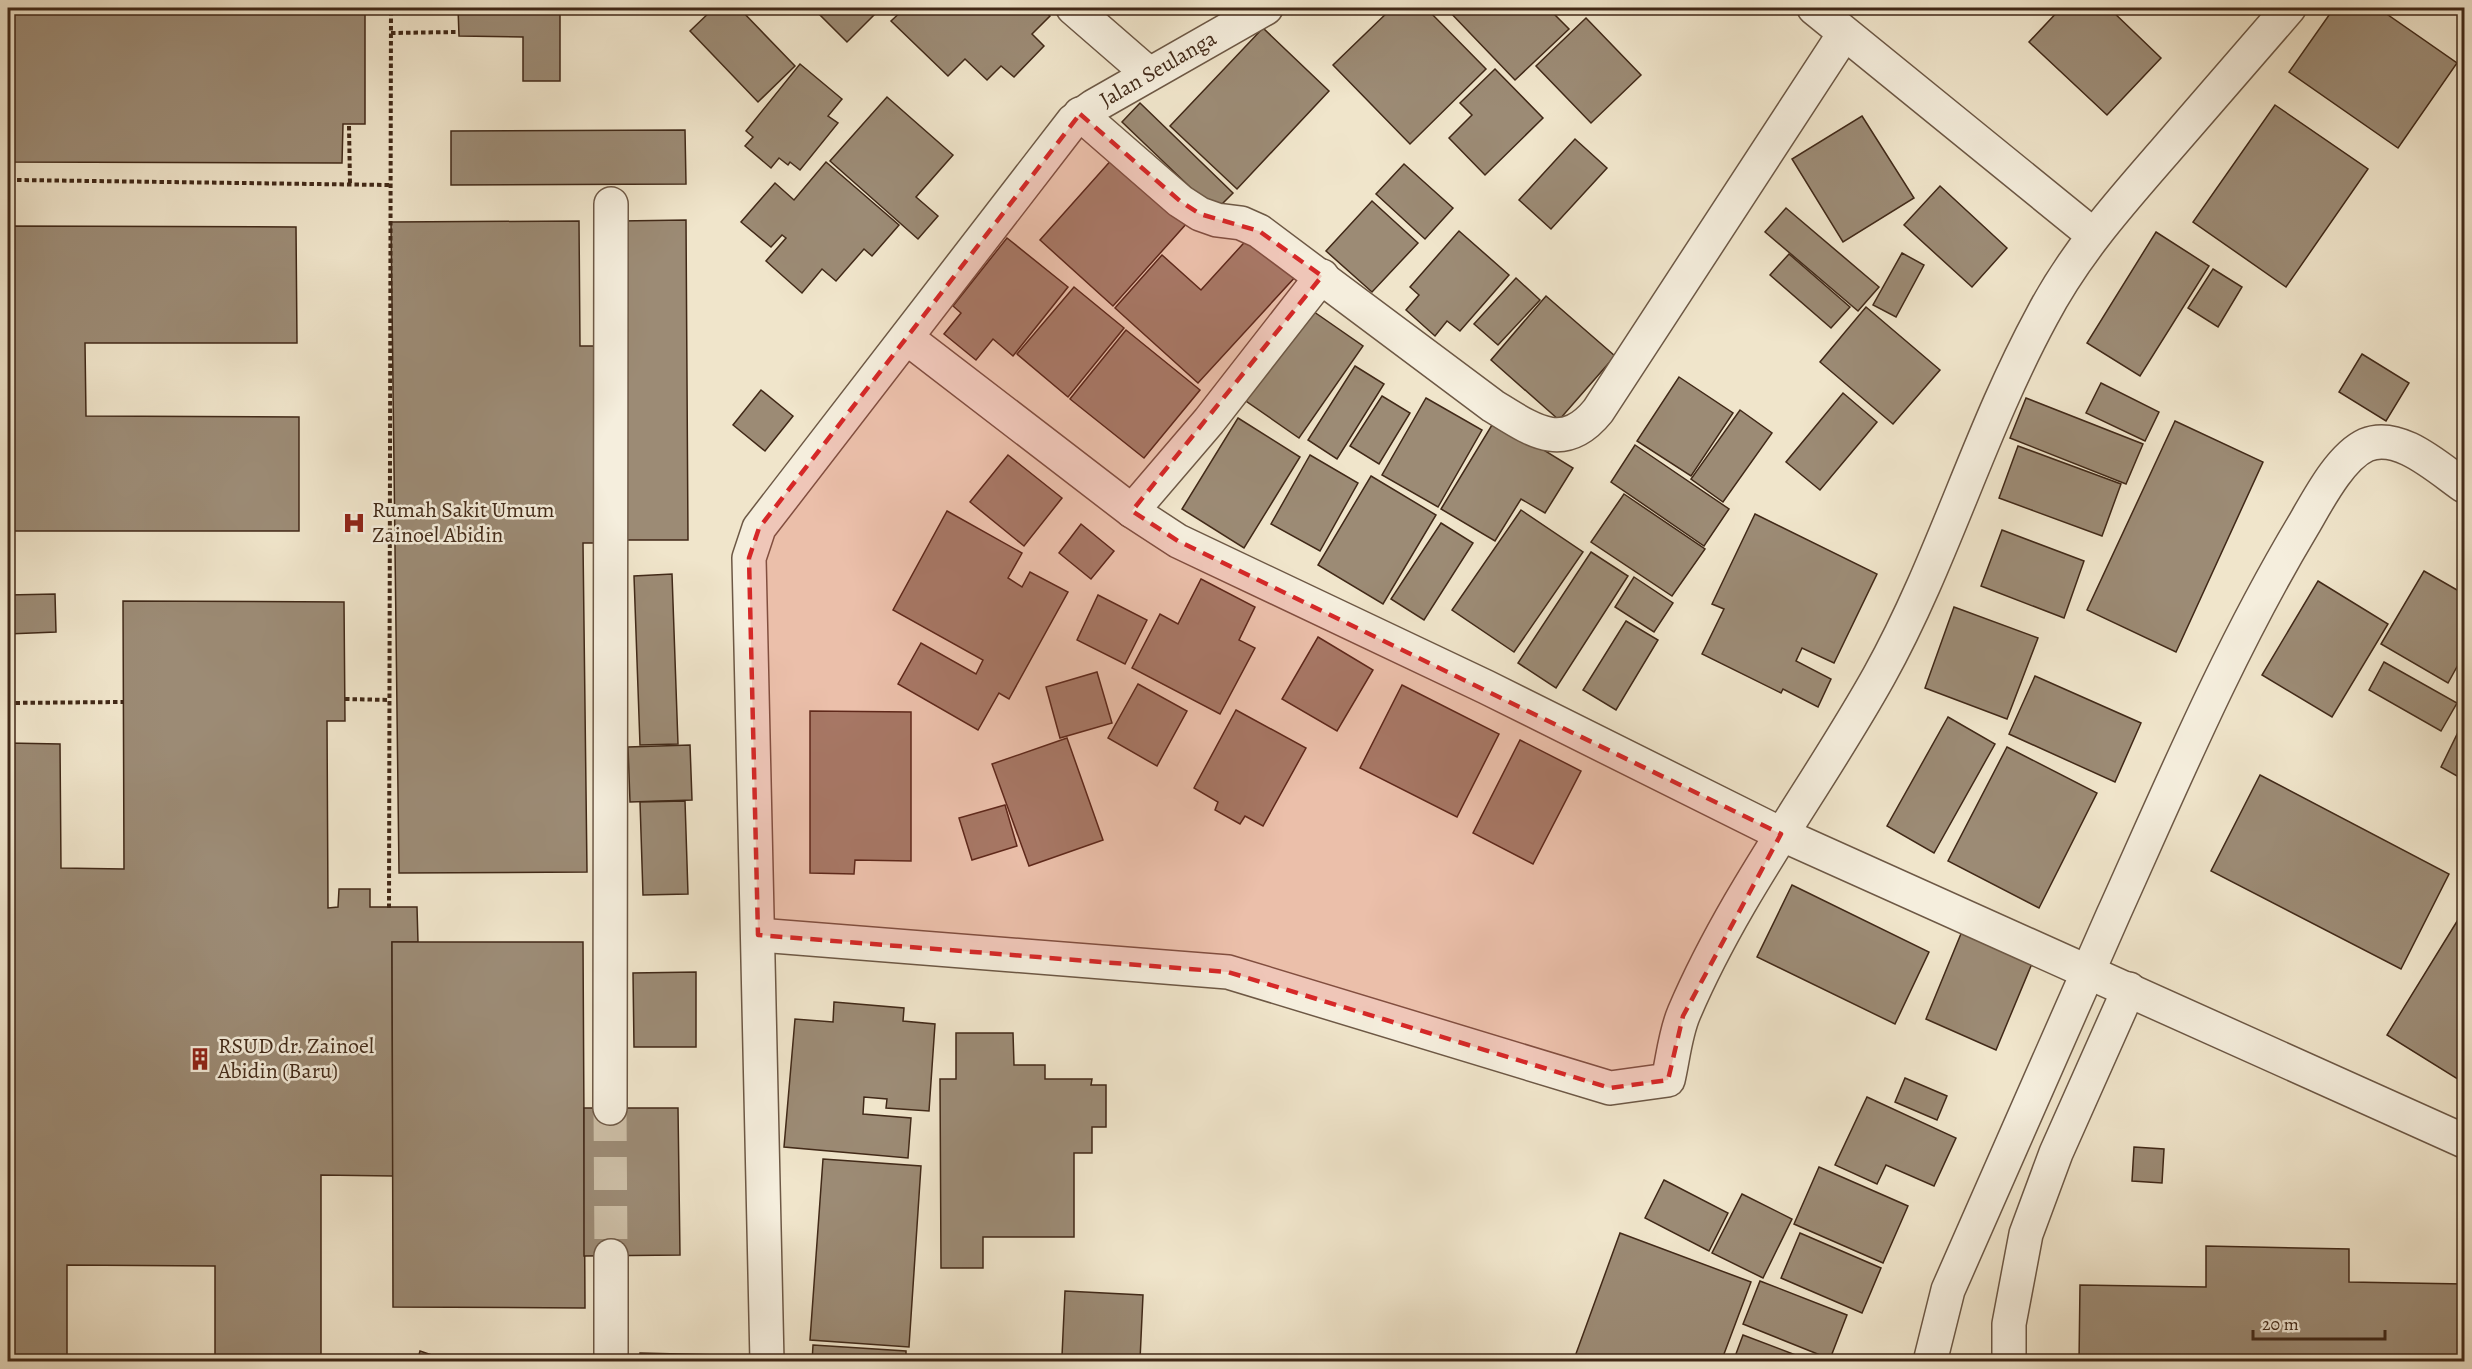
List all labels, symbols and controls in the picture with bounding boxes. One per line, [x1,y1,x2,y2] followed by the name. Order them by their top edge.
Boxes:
[1094,23,1223,115] street label: Jalan Seulanga
[372,495,555,550] place label: Rumah Sakit Umum Zainoel Abidin
[341,510,367,536] hospital icon: Rumah Sakit Umum Zainoel Abidin
[217,1031,374,1086] place label: RSUD dr. Zainoel Abidin (Baru)
[187,1046,213,1072] building icon: RSUD dr. Zainoel Abidin (Baru)
[2253,1303,2385,1341] scale bar
[2262,1312,2299,1336] text: 20 m

